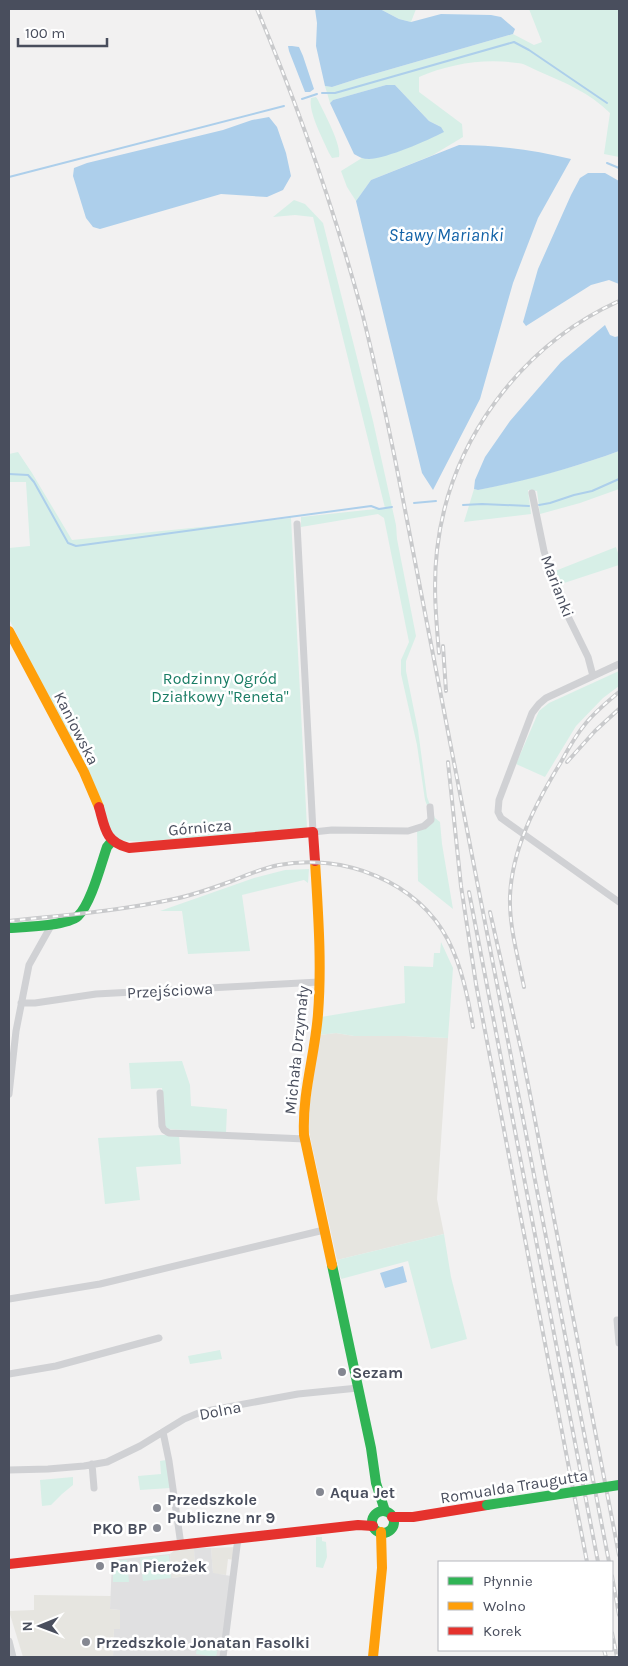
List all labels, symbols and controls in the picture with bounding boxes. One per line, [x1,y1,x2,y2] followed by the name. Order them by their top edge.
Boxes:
[18,15,106,47] scale bar
[25,24,65,42] text: 100 m
[388,224,504,246] water label: Stawy Marianki
[537,552,578,620] street label: Marianki
[151,669,289,706] park label: Rodzinny Ogród Działkowy "Reneta"
[50,688,103,768] street label: Kaniowska
[167,815,233,840] street label: Górnicza
[127,979,213,1002] street label: Przejściowa
[280,984,313,1115] street label: Michała Drzymały
[352,1363,403,1382] place label: Sezam
[336,1366,348,1378] marker: Sezam
[198,1397,243,1424] street label: Dolna
[439,1465,589,1508] street label: Romualda Traugutta
[330,1483,395,1502] place label: Aqua Jet
[314,1486,326,1498] marker: Aqua Jet
[167,1490,275,1527] place label: Przedszkole Publiczne nr 9
[151,1502,163,1514] marker: Przedszkole Publiczne nr 9
[93,1519,147,1538] place label: PKO BP
[151,1522,163,1534] marker: PKO BP
[110,1557,207,1576] place label: Pan Pierożek
[94,1560,106,1572] marker: Pan Pierożek
[438,1561,613,1651] legend
[483,1572,533,1590] text: Płynnie
[483,1597,526,1615] text: Wolno
[15,1601,65,1651] north arrow
[19,1621,36,1631] text: N
[483,1622,522,1640] text: Korek
[96,1633,310,1652] place label: Przedszkole Jonatan Fasolki
[80,1636,92,1648] marker: Przedszkole Jonatan Fasolki

